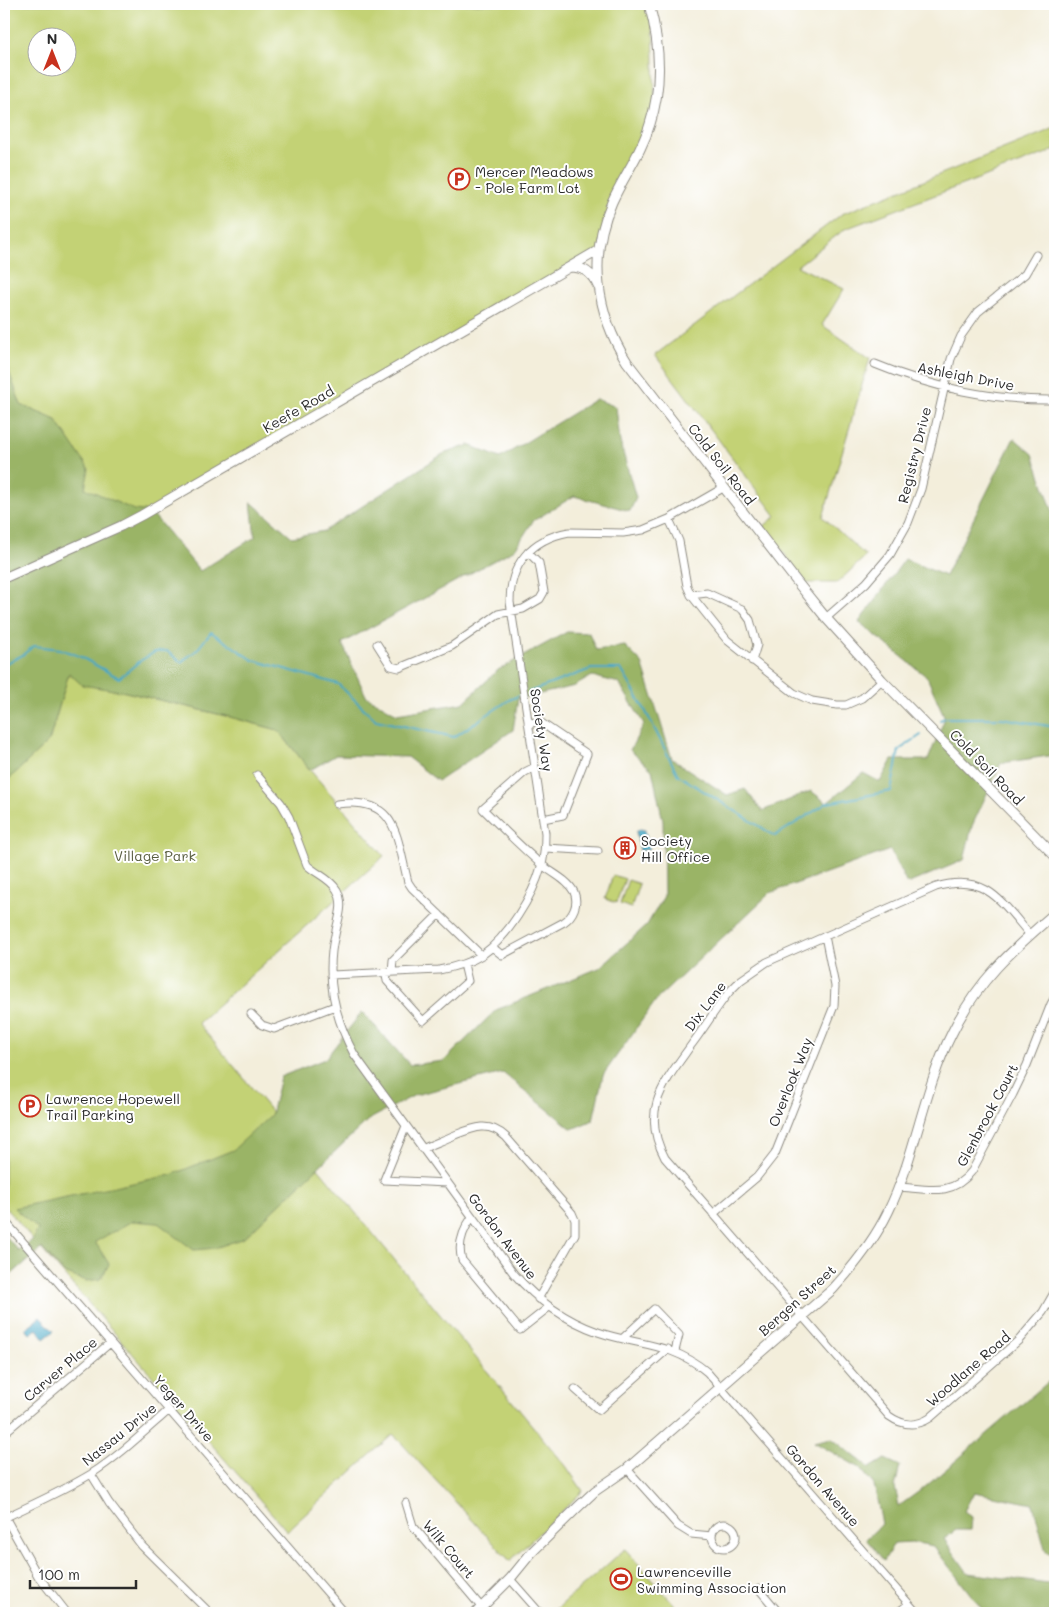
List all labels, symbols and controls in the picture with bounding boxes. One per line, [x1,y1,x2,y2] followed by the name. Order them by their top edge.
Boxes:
[28,28,78,78] north arrow
[47,29,57,48] text: N
[475,162,594,197] place label: Mercer Meadows - Pole Farm Lot
[447,167,471,191] parking icon: Mercer Meadows - Pole Farm Lot
[916,357,1016,395] street label: Ashleigh Drive
[259,381,337,437] street label: Keefe Road
[893,405,935,505] street label: Registry Drive
[684,419,760,509] street label: Cold Soil Road
[526,687,558,773] street label: Society Way
[946,725,1028,809] street label: Cold Soil Road
[641,831,710,866] place label: Society Hill Office
[613,836,637,860] building icon: Society Hill Office
[114,846,196,865] park label: Village Park
[680,977,730,1035] street label: Dix Lane
[763,1035,817,1129] street label: Overlook Way
[952,1060,1022,1170] street label: Glenbrook Court
[46,1089,180,1124] place label: Lawrence Hopewell Trail Parking
[18,1094,42,1118] parking icon: Lawrence Hopewell Trail Parking
[464,1189,542,1283] street label: Gordon Avenue
[754,1260,840,1340] street label: Bergen Street
[922,1327,1014,1411] street label: Woodlane Road
[19,1332,101,1406] street label: Carver Place
[150,1370,218,1446] street label: Yeger Drive
[78,1398,160,1470] street label: Nassau Drive
[782,1440,864,1530] street label: Gordon Avenue
[419,1516,479,1582] street label: Wilk Court
[30,1557,136,1589] scale bar
[637,1562,786,1597] place label: Lawrenceville Swimming Association
[38,1564,80,1584] text: 100 m
[609,1567,633,1591] sports icon: Lawrenceville Swimming Association

